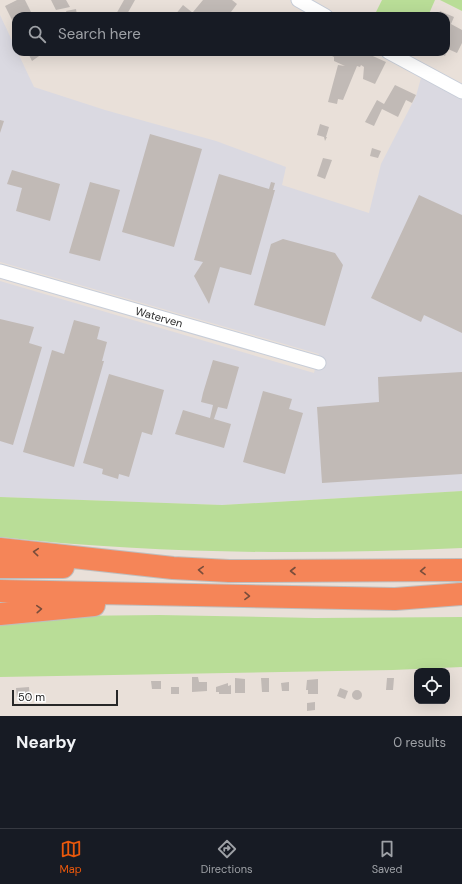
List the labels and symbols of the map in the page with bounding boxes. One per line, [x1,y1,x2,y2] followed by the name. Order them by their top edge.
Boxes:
[134,304,184,330] street label: Waterven
[33,548,39,557] one-way arrow
[198,565,204,574] one-way arrow
[290,567,296,575] one-way arrow
[420,567,426,575] one-way arrow
[244,592,250,600] one-way arrow
[36,605,42,614] one-way arrow
[12,688,118,707] scale bar

